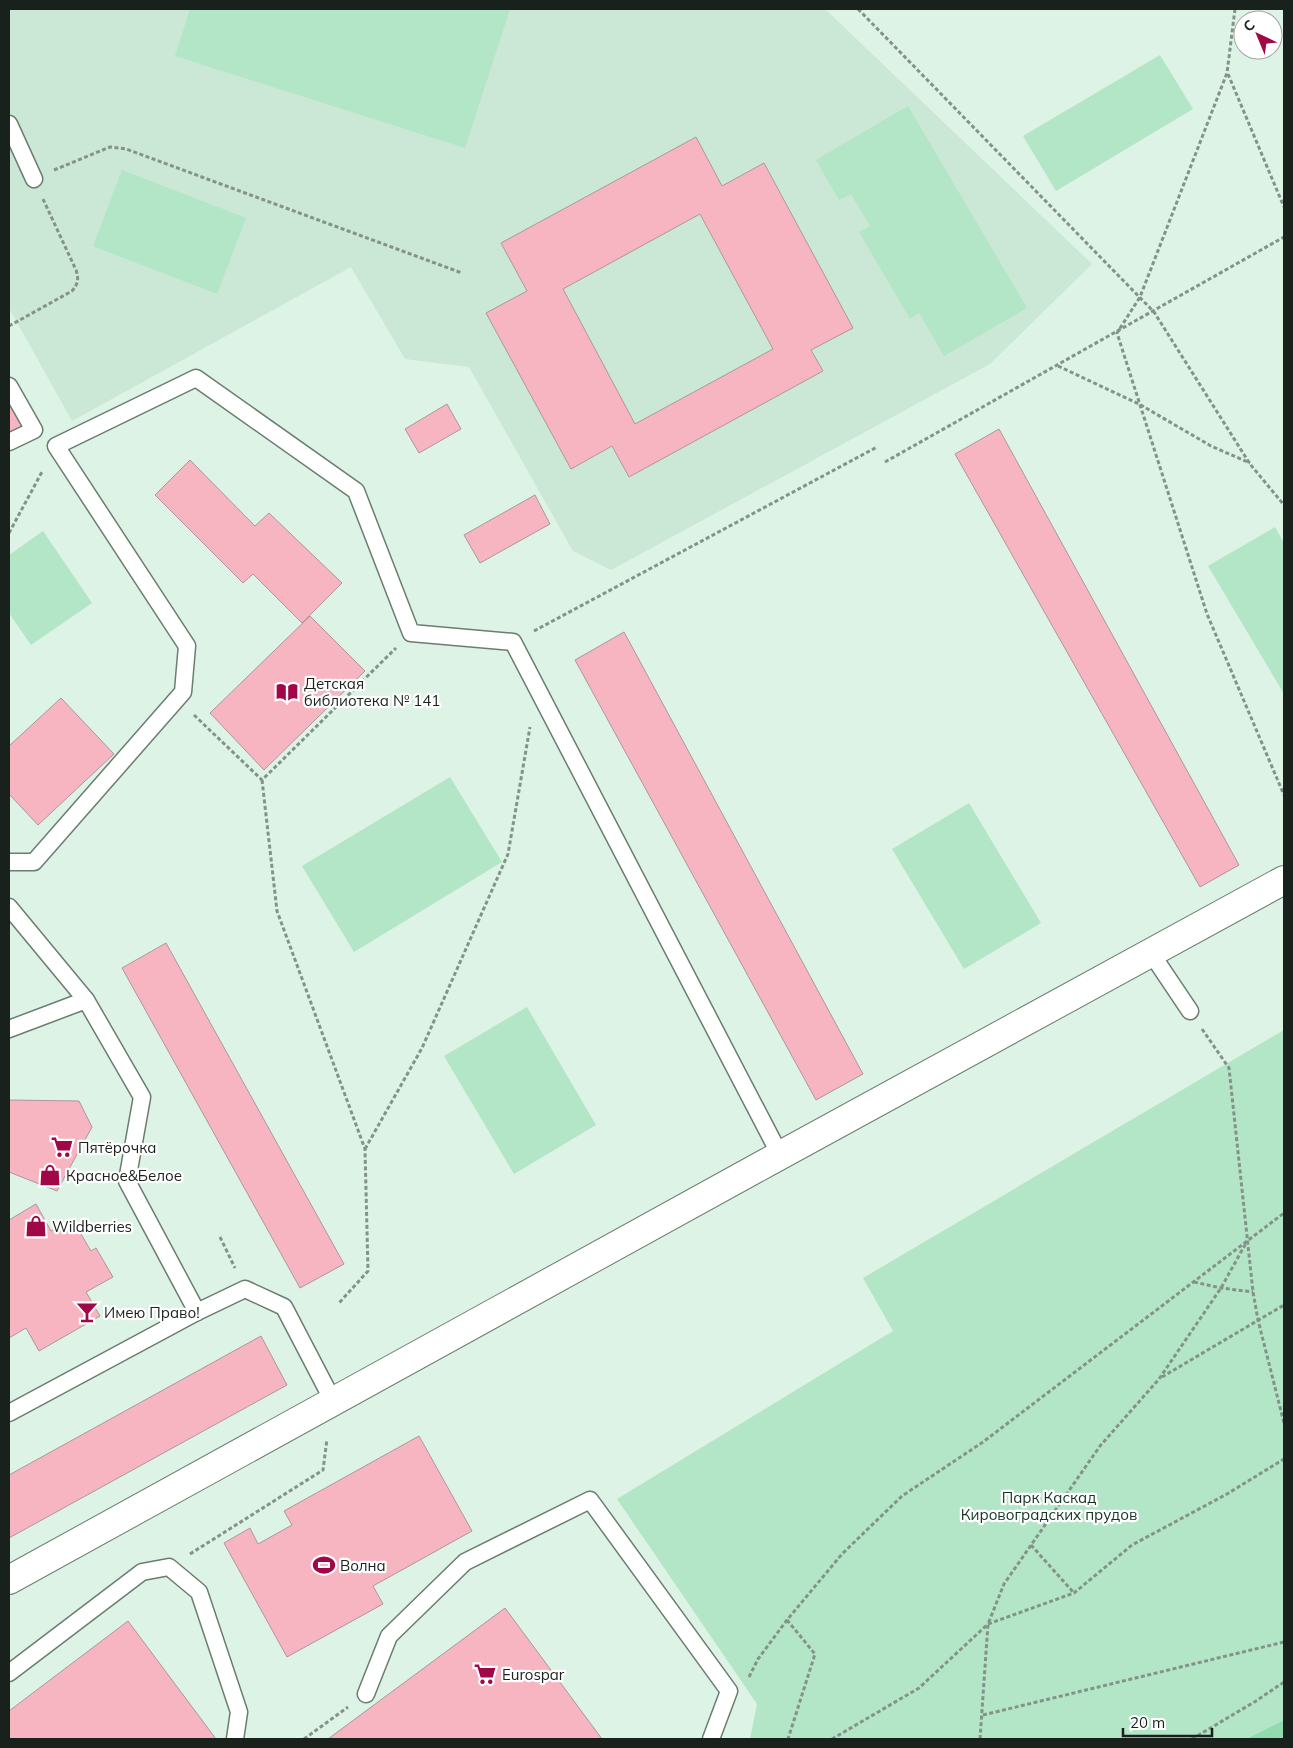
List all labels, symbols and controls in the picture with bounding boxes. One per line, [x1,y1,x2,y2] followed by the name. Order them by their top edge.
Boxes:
[1233,10,1283,60] north arrow
[1239,16,1259,35] text: С
[304,674,440,710] place label: Детская библиотека № 141
[274,679,300,705] library icon: Детская библиотека № 141
[49,1134,75,1160] supermarket icon: Пятёрочка
[78,1138,156,1157] place label: Пятёрочка
[37,1162,63,1188] shop icon: Красное&Белое
[66,1166,182,1185] place label: Красное&Белое
[23,1213,49,1239] shop icon: Wildberries
[52,1217,132,1236] place label: Wildberries
[74,1299,100,1325] bar icon: Имею Право!
[104,1303,200,1322] place label: Имею Право!
[961,1488,1137,1524] park label: Парк Каскад Кировоградских прудов
[311,1552,337,1578] sports icon: Волна
[340,1556,386,1575] place label: Волна
[472,1661,498,1687] supermarket icon: Eurospar
[502,1665,565,1684] place label: Eurospar
[1123,1706,1212,1738] scale bar
[1130,1713,1165,1732] text: 20 m

